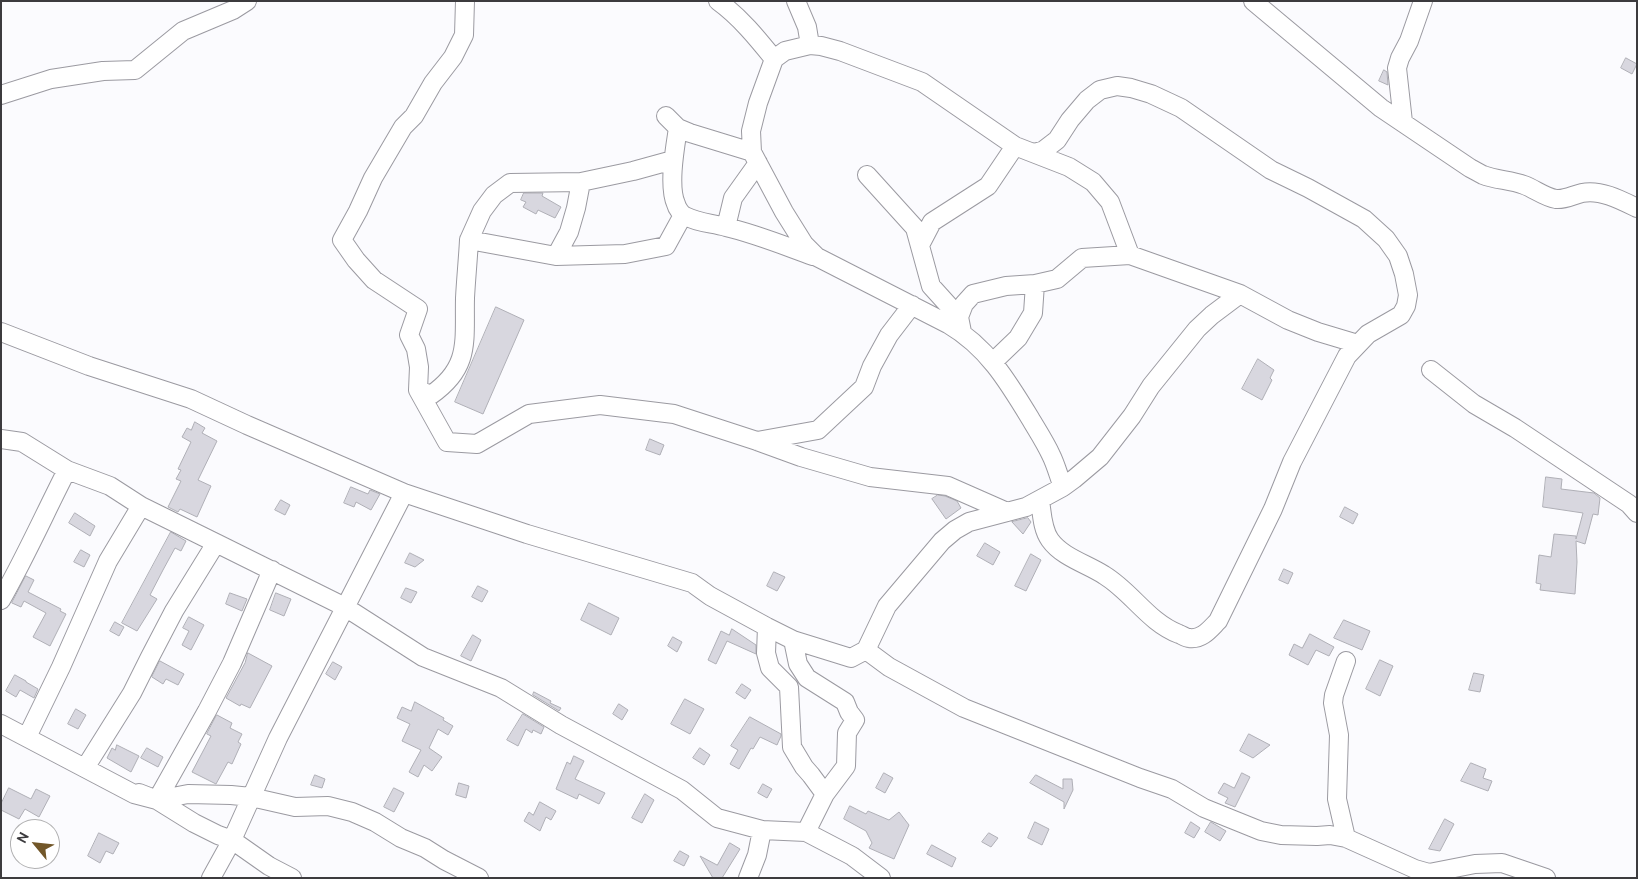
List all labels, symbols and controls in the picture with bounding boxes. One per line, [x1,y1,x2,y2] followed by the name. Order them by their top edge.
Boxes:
[10,819,60,869] north arrow
[12,829,33,846] text: N

